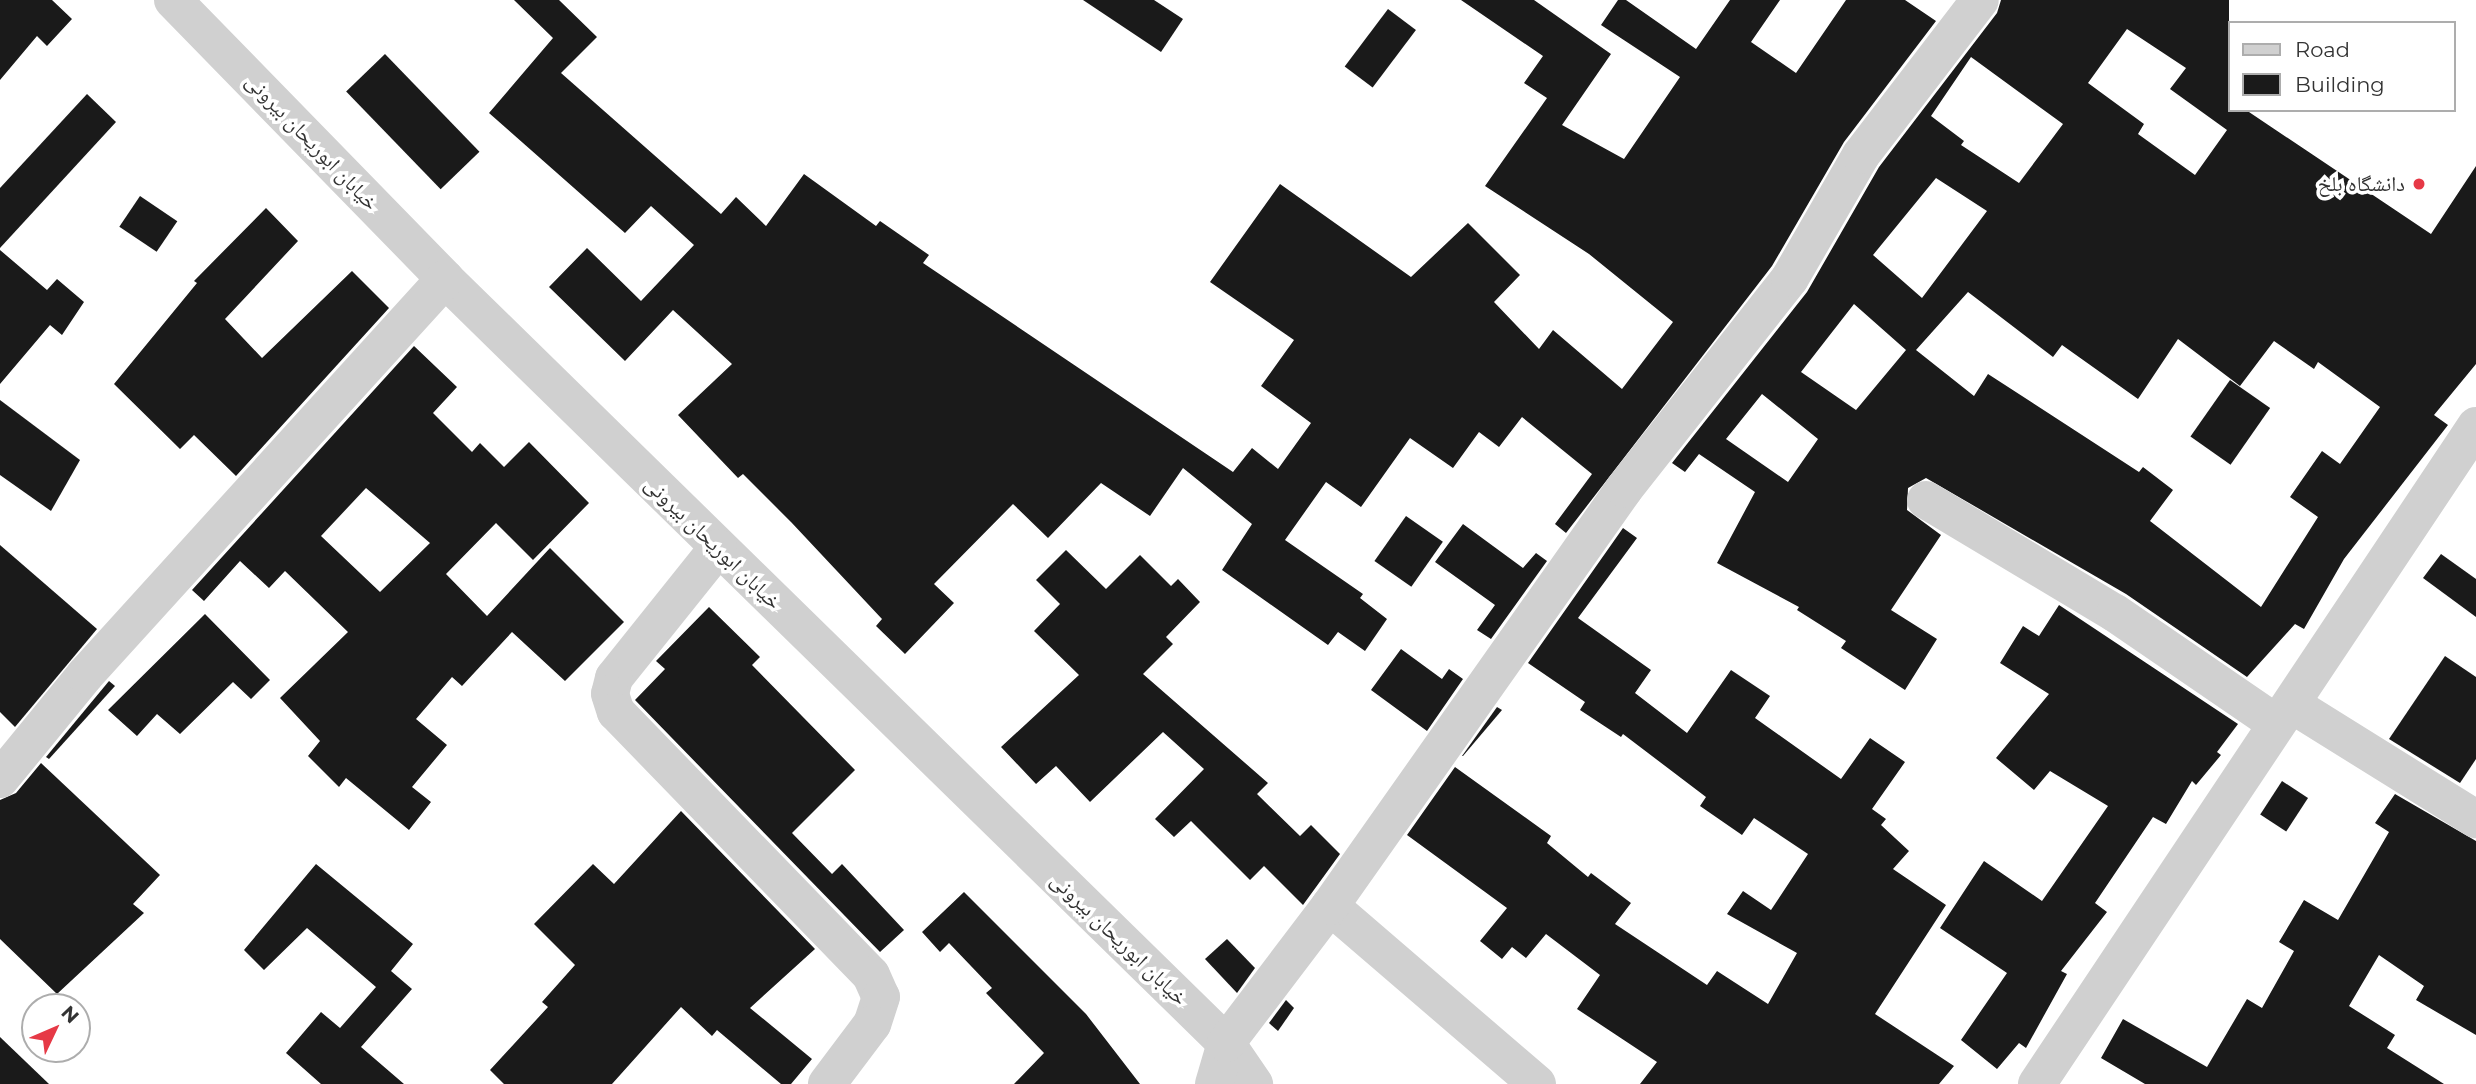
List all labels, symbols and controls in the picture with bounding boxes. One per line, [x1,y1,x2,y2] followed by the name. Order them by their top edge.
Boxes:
[2228,21,2455,112] legend
[2295,37,2350,62] text: Road
[240,69,384,215] street label: خیابان ابوریحان بیرونی
[2295,72,2385,97] text: Building
[2318,171,2405,197] place label: دانشگاه بلخ
[2411,176,2427,192] marker: دانشگاه بلخ
[640,471,786,615] street label: خیابان ابوریحان بیرونی
[1046,867,1192,1011] street label: خیابان ابوریحان بیرونی
[21,993,91,1063] north arrow
[56,1001,84,1028] text: N

